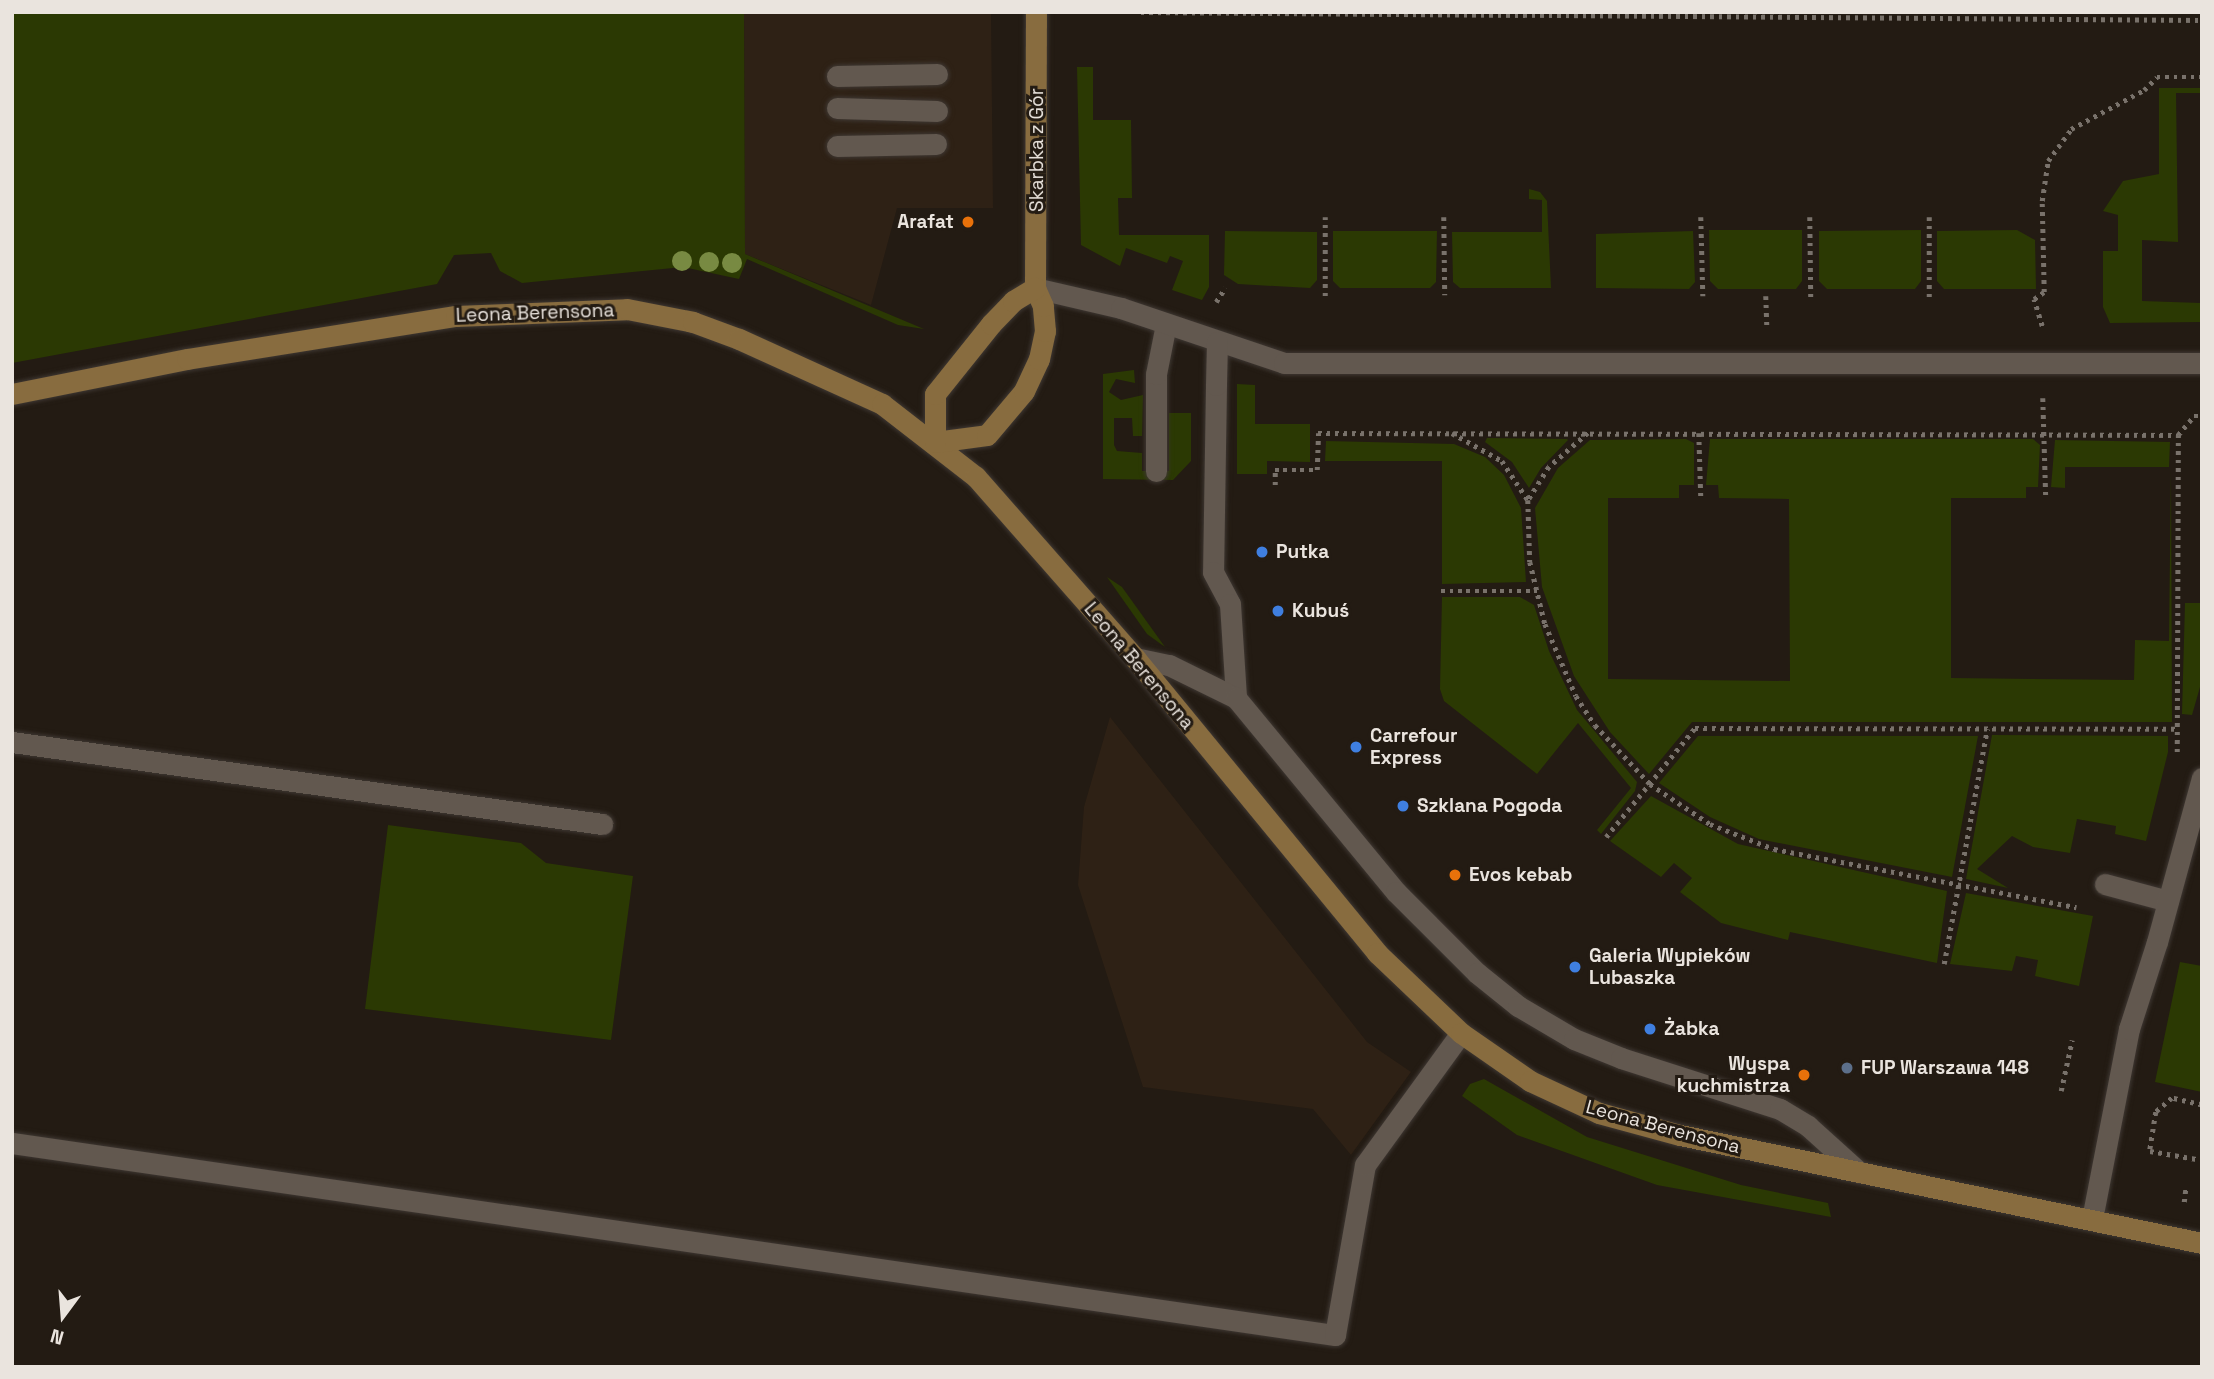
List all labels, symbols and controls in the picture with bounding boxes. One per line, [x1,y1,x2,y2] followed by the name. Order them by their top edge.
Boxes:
[1026,88,1048,212] street label: Skarbka z Gór
[897,211,954,233] place label: Arafat
[960,214,976,230] marker: Arafat
[455,299,615,327] street label: Leona Berensona
[1276,541,1329,563] place label: Putka
[1254,544,1270,560] marker: Putka
[1079,598,1199,734] street label: Leona Berensona
[1292,600,1349,622] place label: Kubuś
[1270,603,1286,619] marker: Kubuś
[1370,725,1457,769] place label: Carrefour Express
[1348,739,1364,755] marker: Carrefour Express
[1417,795,1562,817] place label: Szklana Pogoda
[1395,798,1411,814] marker: Szklana Pogoda
[1469,864,1572,886] place label: Evos kebab
[1447,867,1463,883] marker: Evos kebab
[1589,945,1750,989] place label: Galeria Wypieków Lubaszka
[1567,959,1583,975] marker: Galeria Wypieków Lubaszka
[1664,1018,1720,1040] place label: Żabka
[1642,1021,1658,1037] marker: Żabka
[1677,1053,1790,1097] place label: Wyspa kuchmistrza
[1861,1057,2029,1079] place label: FUP Warszawa 148
[1839,1060,1855,1076] marker: FUP Warszawa 148
[1796,1067,1812,1083] marker: Wyspa kuchmistrza
[1583,1095,1743,1159] street label: Leona Berensona
[28,1281,98,1351] north arrow
[48,1323,67,1350] text: N

